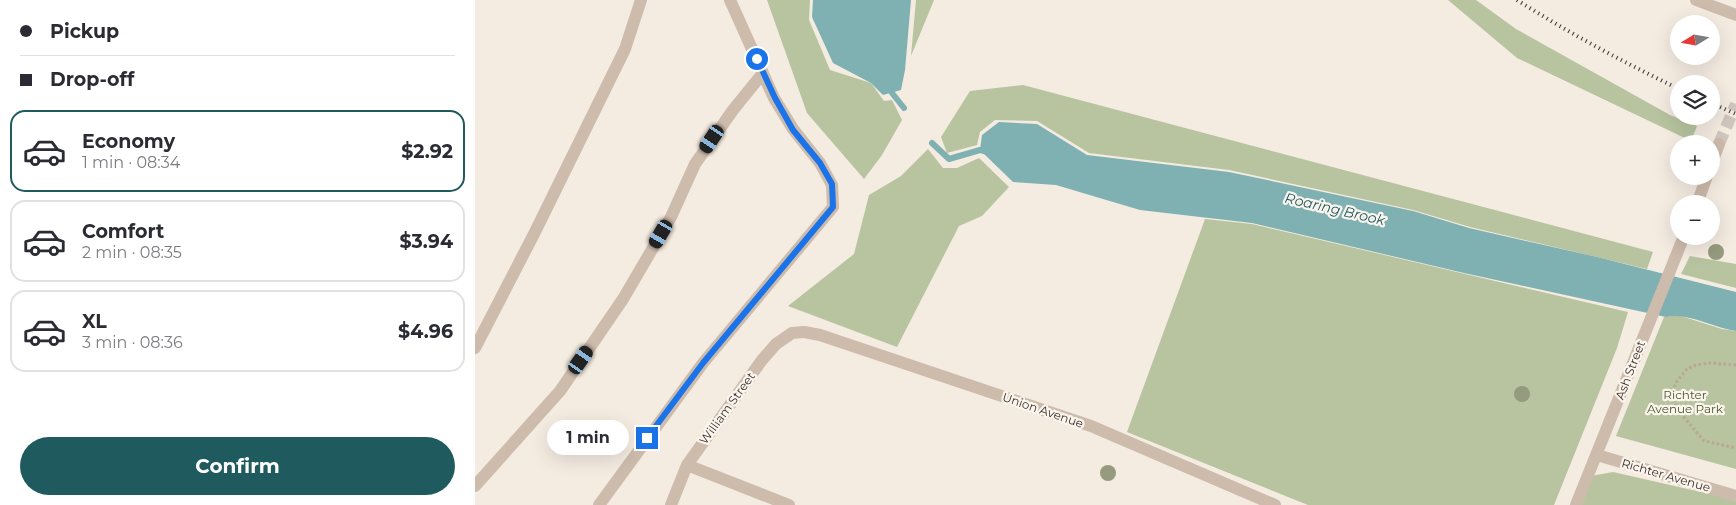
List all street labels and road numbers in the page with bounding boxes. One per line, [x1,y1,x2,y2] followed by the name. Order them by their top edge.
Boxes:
[1612,338,1648,402] street label: Ash Street
[696,369,758,447] street label: William Street
[1000,389,1086,431] street label: Union Avenue
[1620,455,1712,495] street label: Richter Avenue

